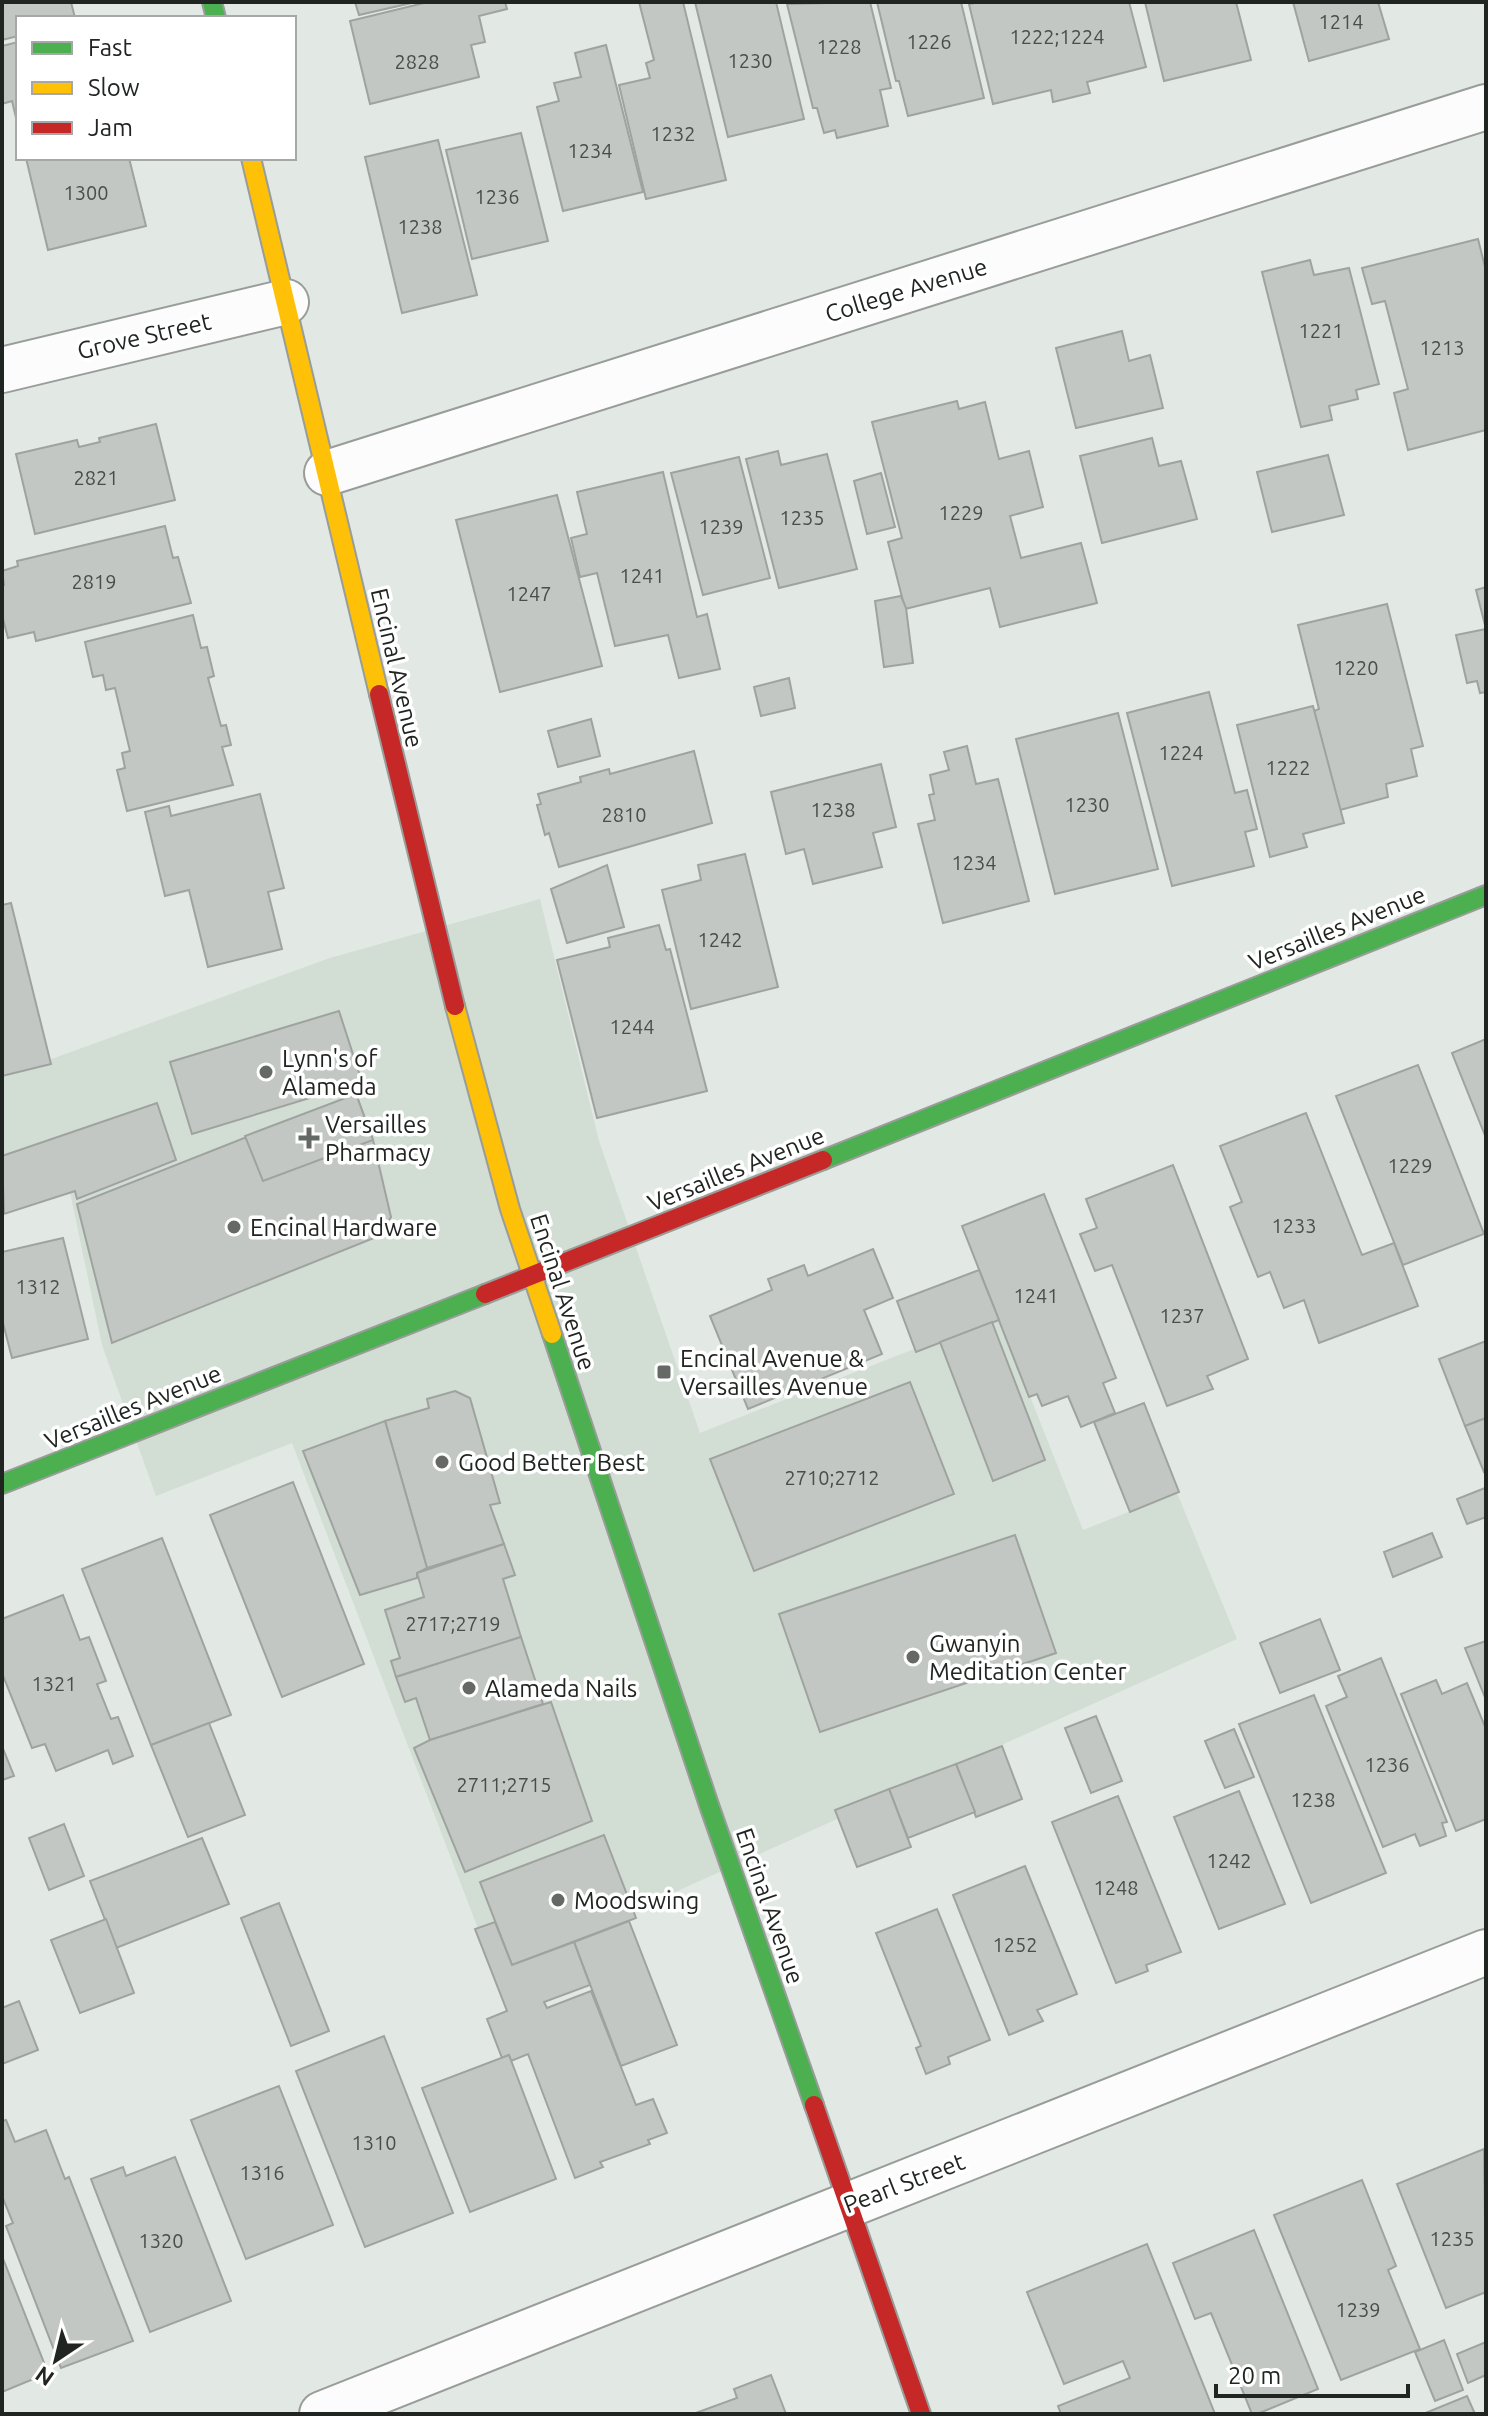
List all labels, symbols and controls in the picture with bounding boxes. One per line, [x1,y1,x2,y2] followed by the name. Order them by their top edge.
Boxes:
[1318,10,1364,33] house number: 1214
[16,16,296,160] legend
[1009,25,1105,48] house number: 1222;1224
[906,30,952,53] house number: 1226
[88,34,132,61] text: Fast
[816,35,862,58] house number: 1228
[727,49,773,72] house number: 1230
[394,50,440,73] house number: 2828
[88,74,140,101] text: Slow
[88,114,133,141] text: Jam
[650,122,696,145] house number: 1232
[567,139,613,162] house number: 1234
[63,181,109,204] house number: 1300
[474,185,520,208] house number: 1236
[397,215,443,238] house number: 1238
[822,253,990,327] street label: College Avenue
[75,307,214,364] street label: Grove Street
[1298,319,1344,342] house number: 1221
[1419,336,1465,359] house number: 1213
[73,466,119,489] house number: 2821
[938,501,984,524] house number: 1229
[779,506,825,529] house number: 1235
[698,515,744,538] house number: 1239
[619,564,665,587] house number: 1241
[71,570,117,593] house number: 2819
[506,582,552,605] house number: 1247
[366,586,428,750] street label: Encinal Avenue
[1333,656,1379,679] house number: 1220
[1158,741,1204,764] house number: 1224
[1265,756,1311,779] house number: 1222
[1064,793,1110,816] house number: 1230
[810,798,856,821] house number: 1238
[601,803,647,826] house number: 2810
[951,851,997,874] house number: 1234
[1245,880,1429,976] street label: Versailles Avenue
[697,928,743,951] house number: 1242
[609,1015,655,1038] house number: 1244
[282,1045,378,1100] place label: Lynn's of Alameda
[257,1063,275,1081] marker: Lynn's of Alameda
[325,1111,431,1166] place label: Versailles Pharmacy
[644,1121,828,1217] street label: Versailles Avenue
[300,1129,318,1147] marker: Versailles Pharmacy
[1387,1154,1433,1177] house number: 1229
[525,1210,601,1374] street label: Encinal Avenue
[250,1214,437,1241] place label: Encinal Hardware
[1271,1214,1317,1237] house number: 1233
[225,1218,243,1236] marker: Encinal Hardware
[15,1275,61,1298] house number: 1312
[1013,1284,1059,1307] house number: 1241
[1159,1304,1205,1327] house number: 1237
[680,1345,868,1400] place label: Encinal Avenue & Versailles Avenue
[41,1359,225,1455] street label: Versailles Avenue
[655,1363,673,1381] marker: Encinal Avenue & Versailles Avenue
[458,1449,646,1476] place label: Good Better Best
[433,1453,451,1471] marker: Good Better Best
[784,1466,880,1489] house number: 2710;2712
[405,1612,501,1635] house number: 2717;2719
[929,1630,1127,1685] place label: Gwanyin Meditation Center
[904,1648,922,1666] marker: Gwanyin Meditation Center
[31,1672,77,1695] house number: 1321
[485,1675,637,1702] place label: Alameda Nails
[460,1679,478,1697] marker: Alameda Nails
[1364,1753,1410,1776] house number: 1236
[456,1773,552,1796] house number: 2711;2715
[1290,1788,1336,1811] house number: 1238
[731,1825,809,1987] street label: Encinal Avenue
[1206,1849,1252,1872] house number: 1242
[1093,1876,1139,1899] house number: 1248
[574,1887,699,1914] place label: Moodswing
[549,1891,567,1909] marker: Moodswing
[992,1933,1038,1956] house number: 1252
[351,2131,397,2154] house number: 1310
[840,2147,969,2218] street label: Pearl Street
[239,2161,285,2184] house number: 1316
[1429,2227,1475,2250] house number: 1235
[138,2229,184,2252] house number: 1320
[1335,2298,1381,2321] house number: 1239
[16,2320,96,2400] north arrow
[1216,2348,1408,2398] scale bar
[30,2362,58,2392] text: N
[1228,2362,1281,2389] text: 20 m

